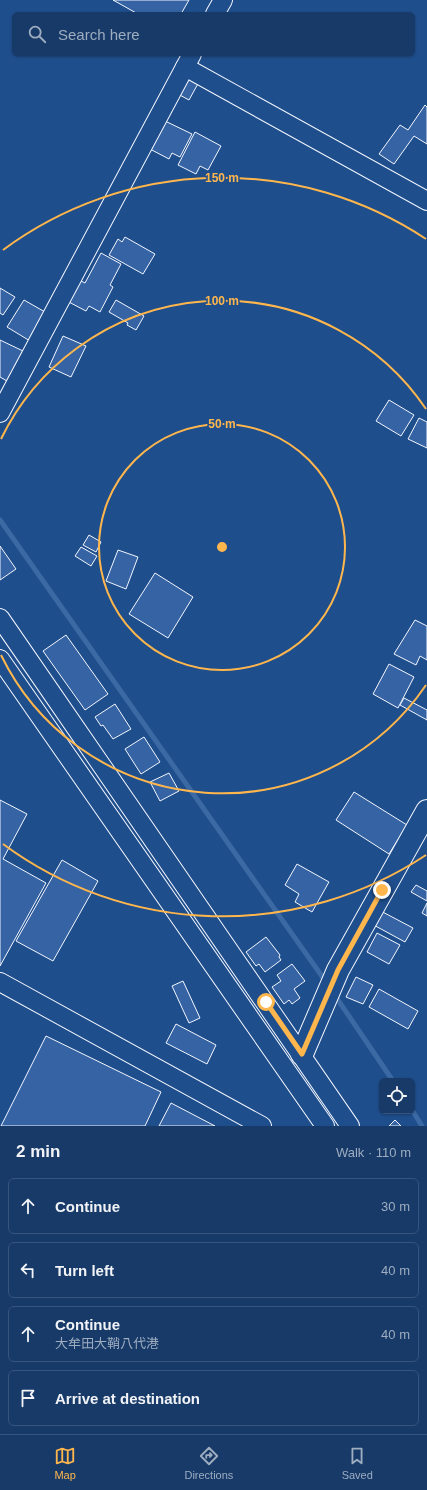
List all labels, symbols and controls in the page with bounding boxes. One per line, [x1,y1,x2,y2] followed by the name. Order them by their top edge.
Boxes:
[12,12,415,56] search box
[26,23,48,45] icon: search
[58,26,140,43] text: Search here
[205,171,239,185] text: 150 m
[205,294,239,308] text: 100 m
[208,417,236,431] text: 50 m
[215,540,229,554] centre of rings
[373,881,391,899] route end
[257,993,275,1011] route start
[379,1078,415,1114] map controls
[379,1078,415,1114] button: locate
[16,1142,60,1161] text: 2 min
[336,1145,411,1160] text: Walk · 110 m
[17,1195,39,1217] icon: ahead
[55,1198,120,1215] text: Continue
[381,1199,410,1214] text: 30 m
[17,1259,39,1281] icon: left
[55,1262,114,1279] text: Turn left
[381,1263,410,1278] text: 40 m
[55,1316,120,1333] text: Continue
[17,1323,39,1345] icon: ahead
[381,1327,410,1342] text: 40 m
[55,1336,159,1351] text: 大牟田大鞘八代港
[17,1387,39,1409] icon: arrive
[55,1390,200,1407] text: Arrive at destination
[54,1445,76,1481] tab: Map
[184,1445,233,1481] tab: Directions
[342,1445,373,1481] tab: Saved

